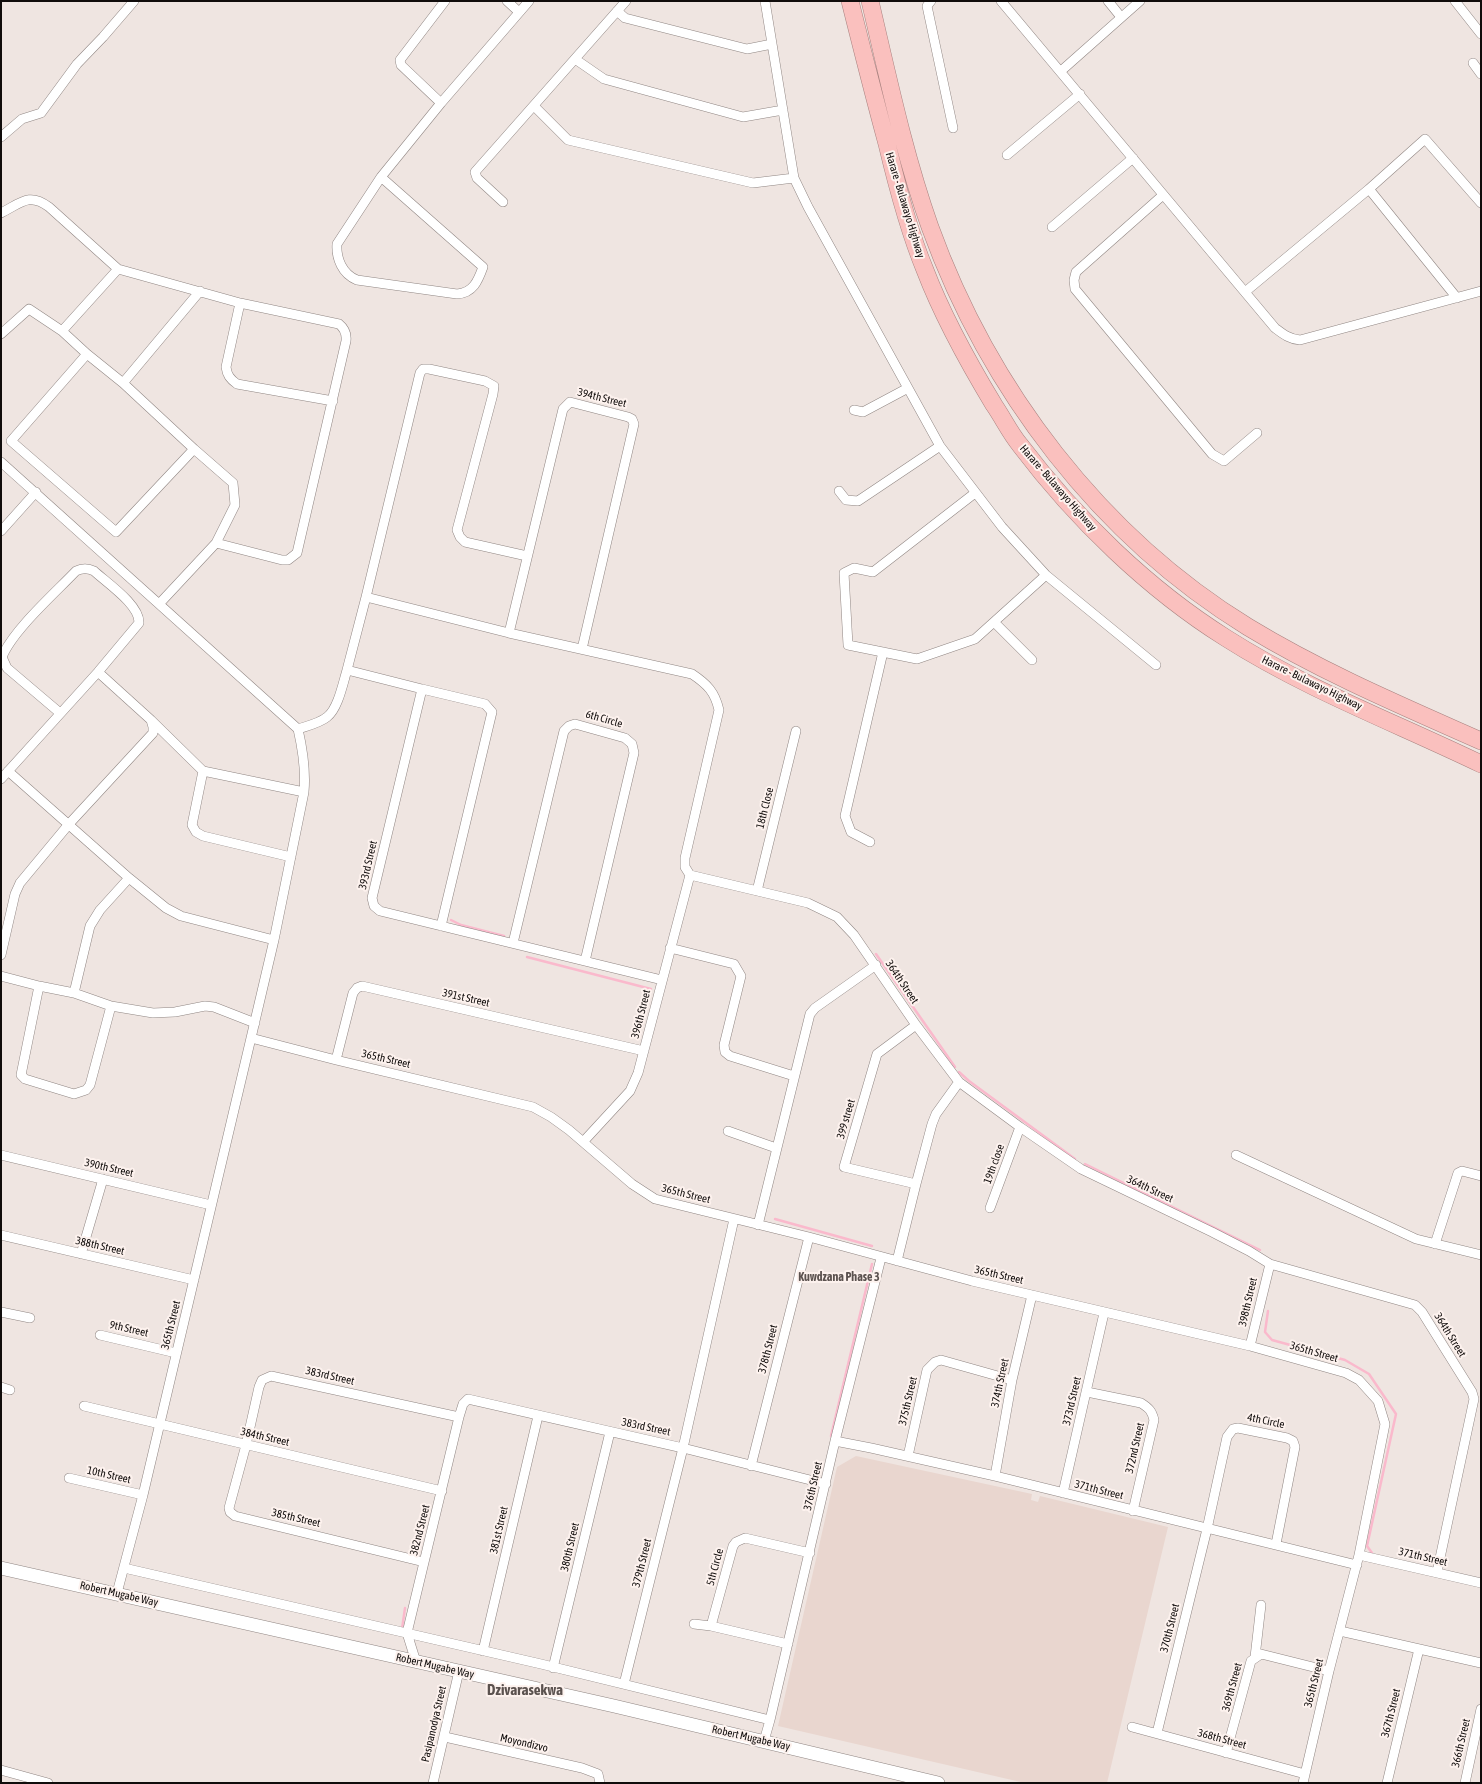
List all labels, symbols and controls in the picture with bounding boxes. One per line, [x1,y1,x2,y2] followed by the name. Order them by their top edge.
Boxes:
[883,150,927,260] street label: Harare - Bulawayo Highway
[576,386,628,410] street label: 394th Street
[1017,442,1099,534] street label: Harare - Bulawayo Highway
[1260,653,1364,713] street label: Harare - Bulawayo Highway
[584,707,624,731] street label: 6th Circle
[753,786,777,830] street label: 18th Close
[356,839,380,891] street label: 393rd Street
[883,958,921,1006] street label: 364th Street
[441,986,491,1010] street label: 391st Street
[629,988,653,1040] street label: 396th Street
[360,1047,412,1071] street label: 365th Street
[834,1098,858,1140] street label: 399 street
[981,1142,1007,1186] street label: 19th close
[83,1156,135,1180] street label: 390th Street
[1125,1173,1175,1205] street label: 364th Street
[660,1182,712,1206] street label: 365th Street
[74,1234,126,1258] street label: 388th Street
[973,1263,1025,1287] street label: 365th Street
[798,1270,880,1284] district label: Kuwdzana Phase 3
[1236,1276,1260,1328] street label: 398th Street
[159,1299,183,1351] street label: 365th Street
[1431,1310,1469,1360] street label: 364th Street
[108,1318,150,1340] street label: 9th Street
[756,1323,780,1375] street label: 378th Street
[1288,1339,1340,1365] street label: 365th Street
[988,1357,1012,1409] street label: 374th Street
[304,1364,356,1388] street label: 383rd Street
[896,1375,920,1427] street label: 375th Street
[1060,1375,1084,1427] street label: 373rd Street
[1246,1411,1286,1431] street label: 4th Circle
[620,1415,672,1439] street label: 383rd Street
[1123,1421,1147,1475] street label: 372nd Street
[239,1425,291,1449] street label: 384th Street
[801,1460,825,1512] street label: 376th Street
[86,1464,132,1486] street label: 10th Street
[1073,1478,1125,1502] street label: 371th Street
[407,1503,433,1557] street label: 382nd Street
[487,1505,511,1555] street label: 381st Street
[270,1506,322,1530] street label: 385th Street
[558,1521,582,1573] street label: 380th Street
[630,1537,654,1589] street label: 379th Street
[1397,1545,1449,1569] street label: 371th Street
[704,1547,726,1587] street label: 5th Circle
[79,1579,159,1609] street label: Robert Mugabe Way
[1158,1602,1182,1654] street label: 370th Street
[395,1651,475,1681] street label: Robert Mugabe Way
[1302,1657,1326,1709] street label: 365th Street
[1219,1661,1245,1713] street label: 369th Street
[487,1681,563,1699] district label: Dzivarasekwa
[419,1685,449,1763] street label: Pasipanodya Street
[1379,1687,1403,1739] street label: 367th Street
[1449,1717,1473,1769] street label: 366th Street
[711,1723,791,1753] street label: Robert Mugabe Way
[1196,1726,1248,1752] street label: 368th Street
[499,1731,549,1755] street label: Moyondizvo

